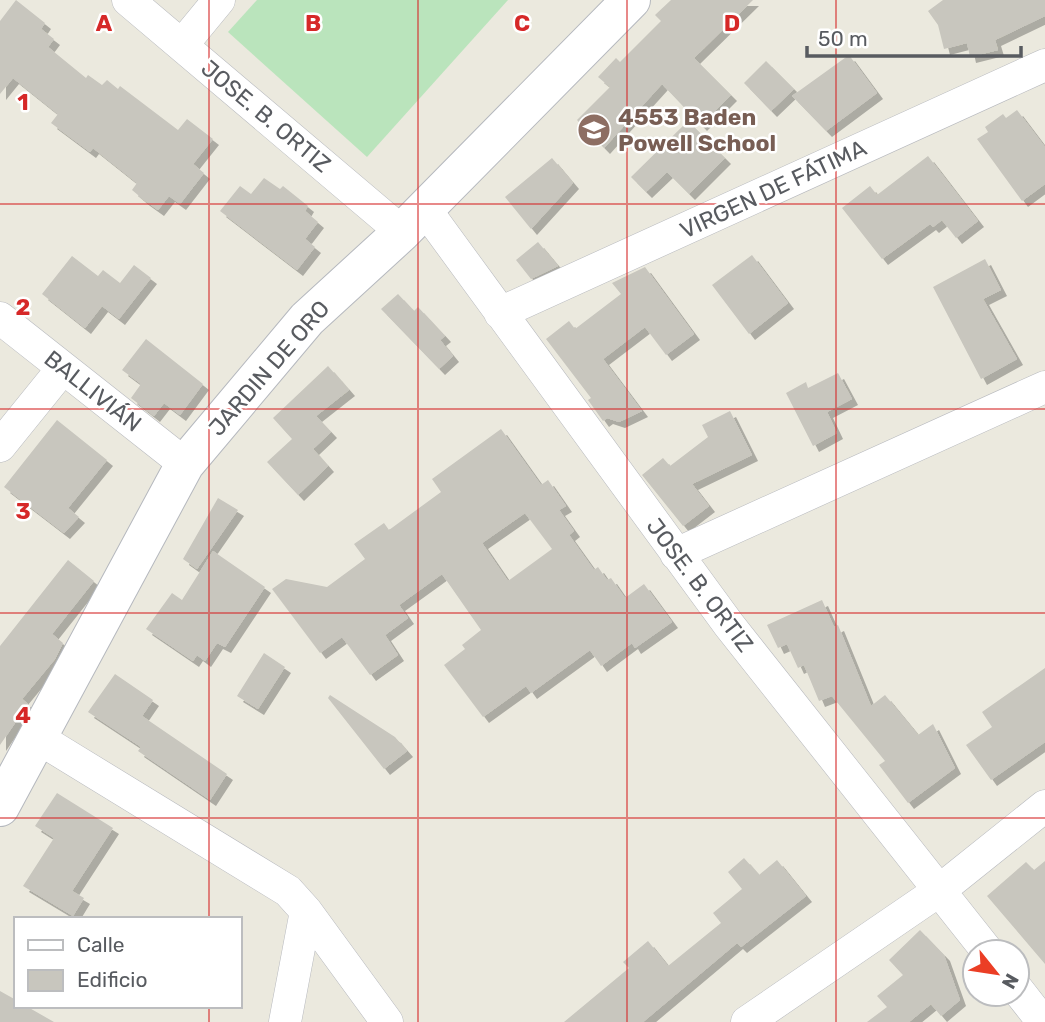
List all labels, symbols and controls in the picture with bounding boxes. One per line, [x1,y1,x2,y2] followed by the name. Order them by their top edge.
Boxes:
[96,9,113,37] text: A
[305,9,321,37] text: B
[514,9,530,37] text: C
[724,9,740,37] text: D
[807,14,1020,58] scale bar
[818,26,868,51] text: 50 m
[196,54,336,178] street label: JOSE. B. ORTIZ
[17,88,29,116] text: 1
[618,103,776,157] place label: 4553 Baden Powell School
[575,111,613,149] school or university icon: 4553 Baden Powell School
[675,134,871,244] street label: VIRGEN DE FÁTIMA
[16,293,30,321] text: 2
[203,295,335,441] street label: JARDIN DE ORO
[39,344,147,438] street label: BALLIVIÁN
[15,497,31,525] text: 3
[641,513,759,657] street label: JOSE. B. ORTIZ
[15,701,31,729] text: 4
[14,917,242,1008] legend
[77,932,125,957] text: Calle
[961,938,1031,1008] north arrow
[77,967,147,992] text: Edificio
[997,970,1024,993] text: N

